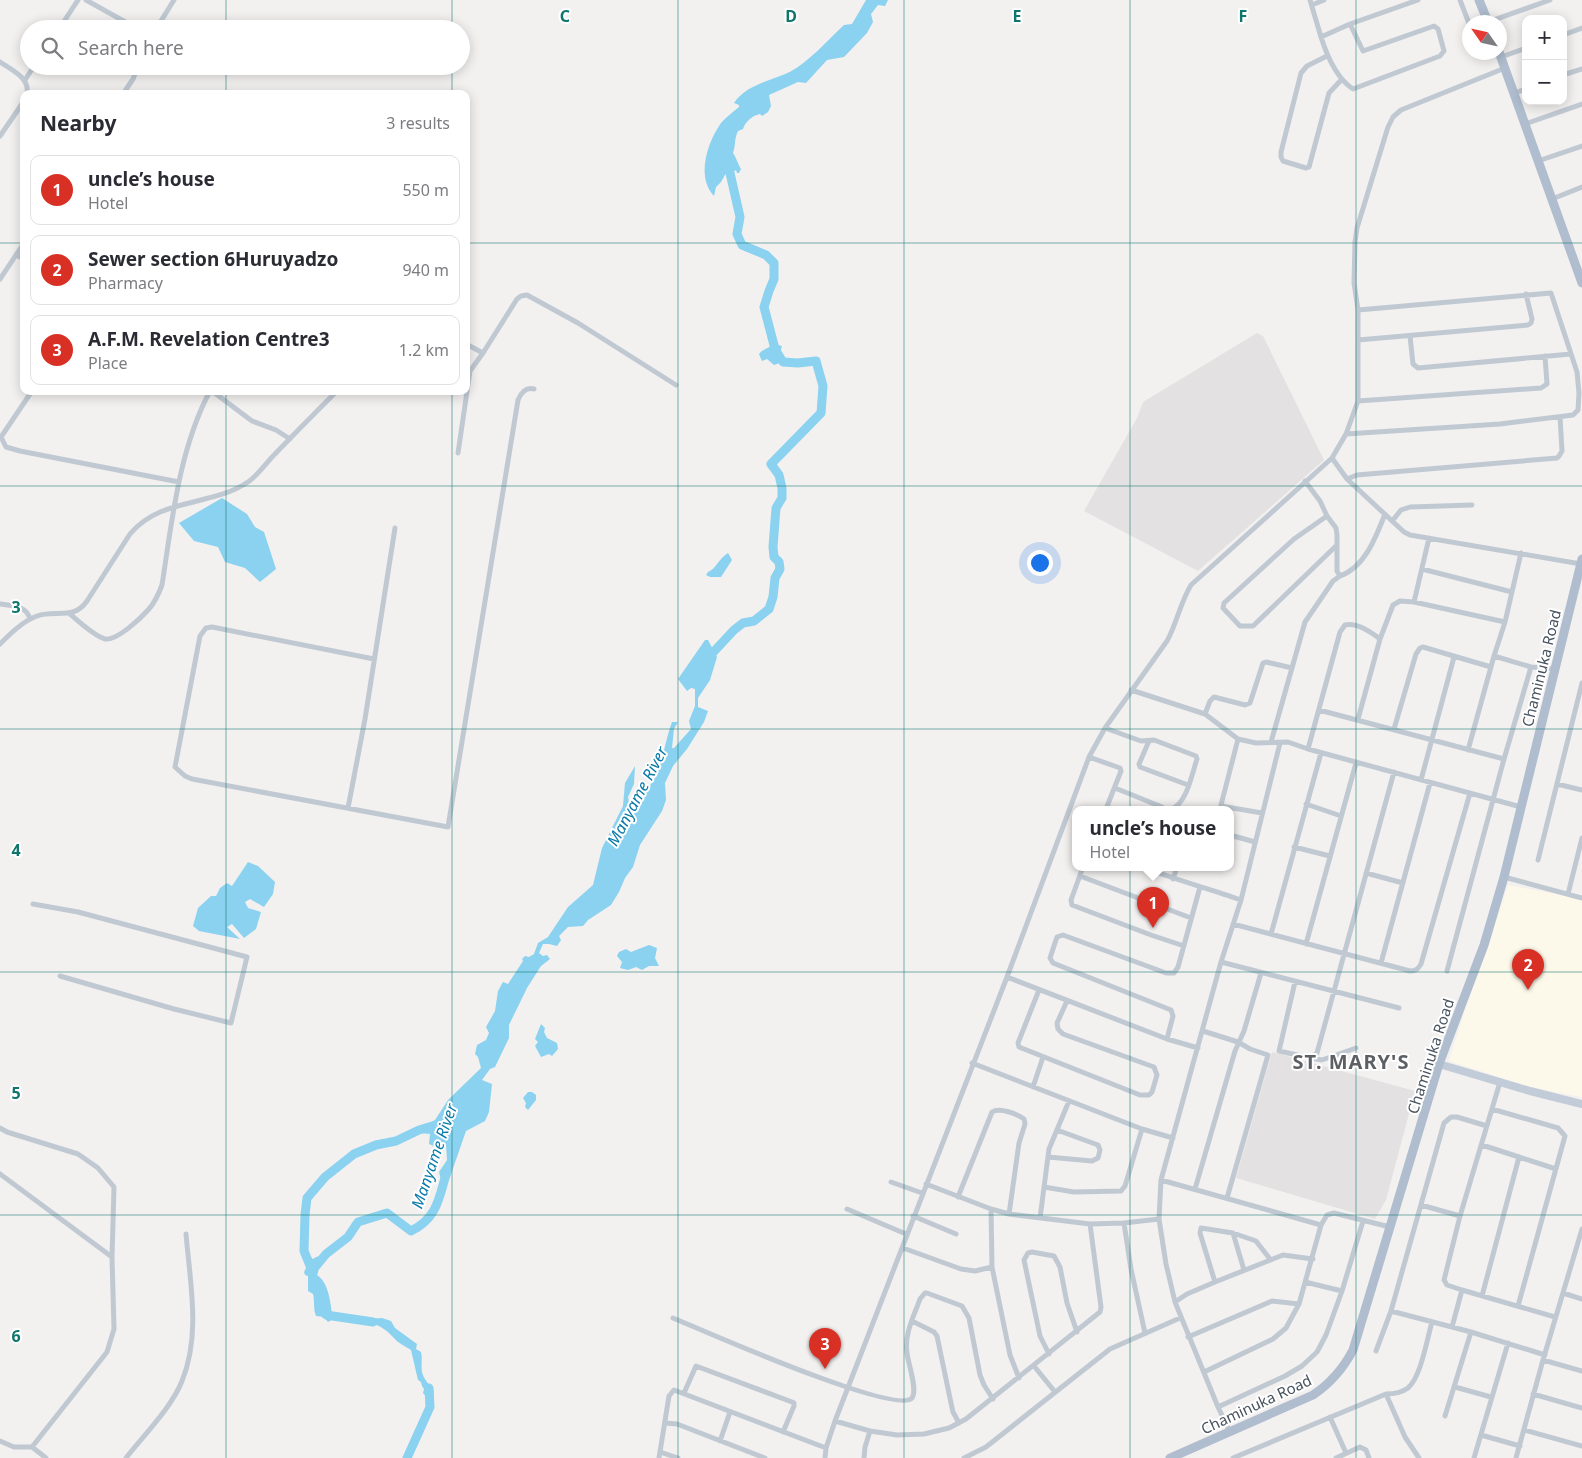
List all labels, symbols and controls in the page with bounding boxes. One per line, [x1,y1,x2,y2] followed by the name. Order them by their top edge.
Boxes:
[560,5,570,27] text: C
[785,5,797,27] text: D
[1013,5,1022,27] text: E
[1239,5,1247,27] text: F
[1462,15,1507,60] north arrow
[1522,15,1567,105] map controls
[1522,15,1567,60] button: +
[20,20,470,75] search box
[38,34,66,62] icon: search
[78,35,184,61] text: Search here
[1522,60,1567,105] button: −
[40,109,116,137] text: Nearby
[386,112,450,134] text: 3 results
[88,166,215,192] text: uncle’s house
[52,179,62,201] text: 1
[402,179,449,201] text: 550 m
[88,192,128,214] text: Hotel
[88,246,338,272] text: Sewer section 6Huruyadzo
[52,259,62,281] text: 2
[402,259,449,281] text: 940 m
[88,272,163,294] text: Pharmacy
[88,326,330,352] text: A.F.M. Revelation Centre3
[52,339,62,361] text: 3
[399,339,449,361] text: 1.2 km
[88,352,128,374] text: Place
[1027,550,1053,576] your location
[11,596,21,618] text: 3
[1517,607,1565,729] street label: Chaminuka Road
[602,742,673,850] water label: Manyame River
[1072,806,1234,871] popup
[1090,815,1216,841] text: uncle’s house
[11,839,21,861] text: 4
[1090,841,1130,863] text: Hotel
[1137,887,1169,928] pin: 1
[1512,949,1544,990] pin: 2
[1402,996,1458,1116] street label: Chaminuka Road
[1293,1048,1409,1075] district label: ST. MARY'S
[11,1082,21,1104] text: 5
[406,1100,462,1211] water label: Manyame River
[11,1325,21,1347] text: 6
[809,1328,841,1369] pin: 3
[1197,1370,1315,1438] street label: Chaminuka Road

